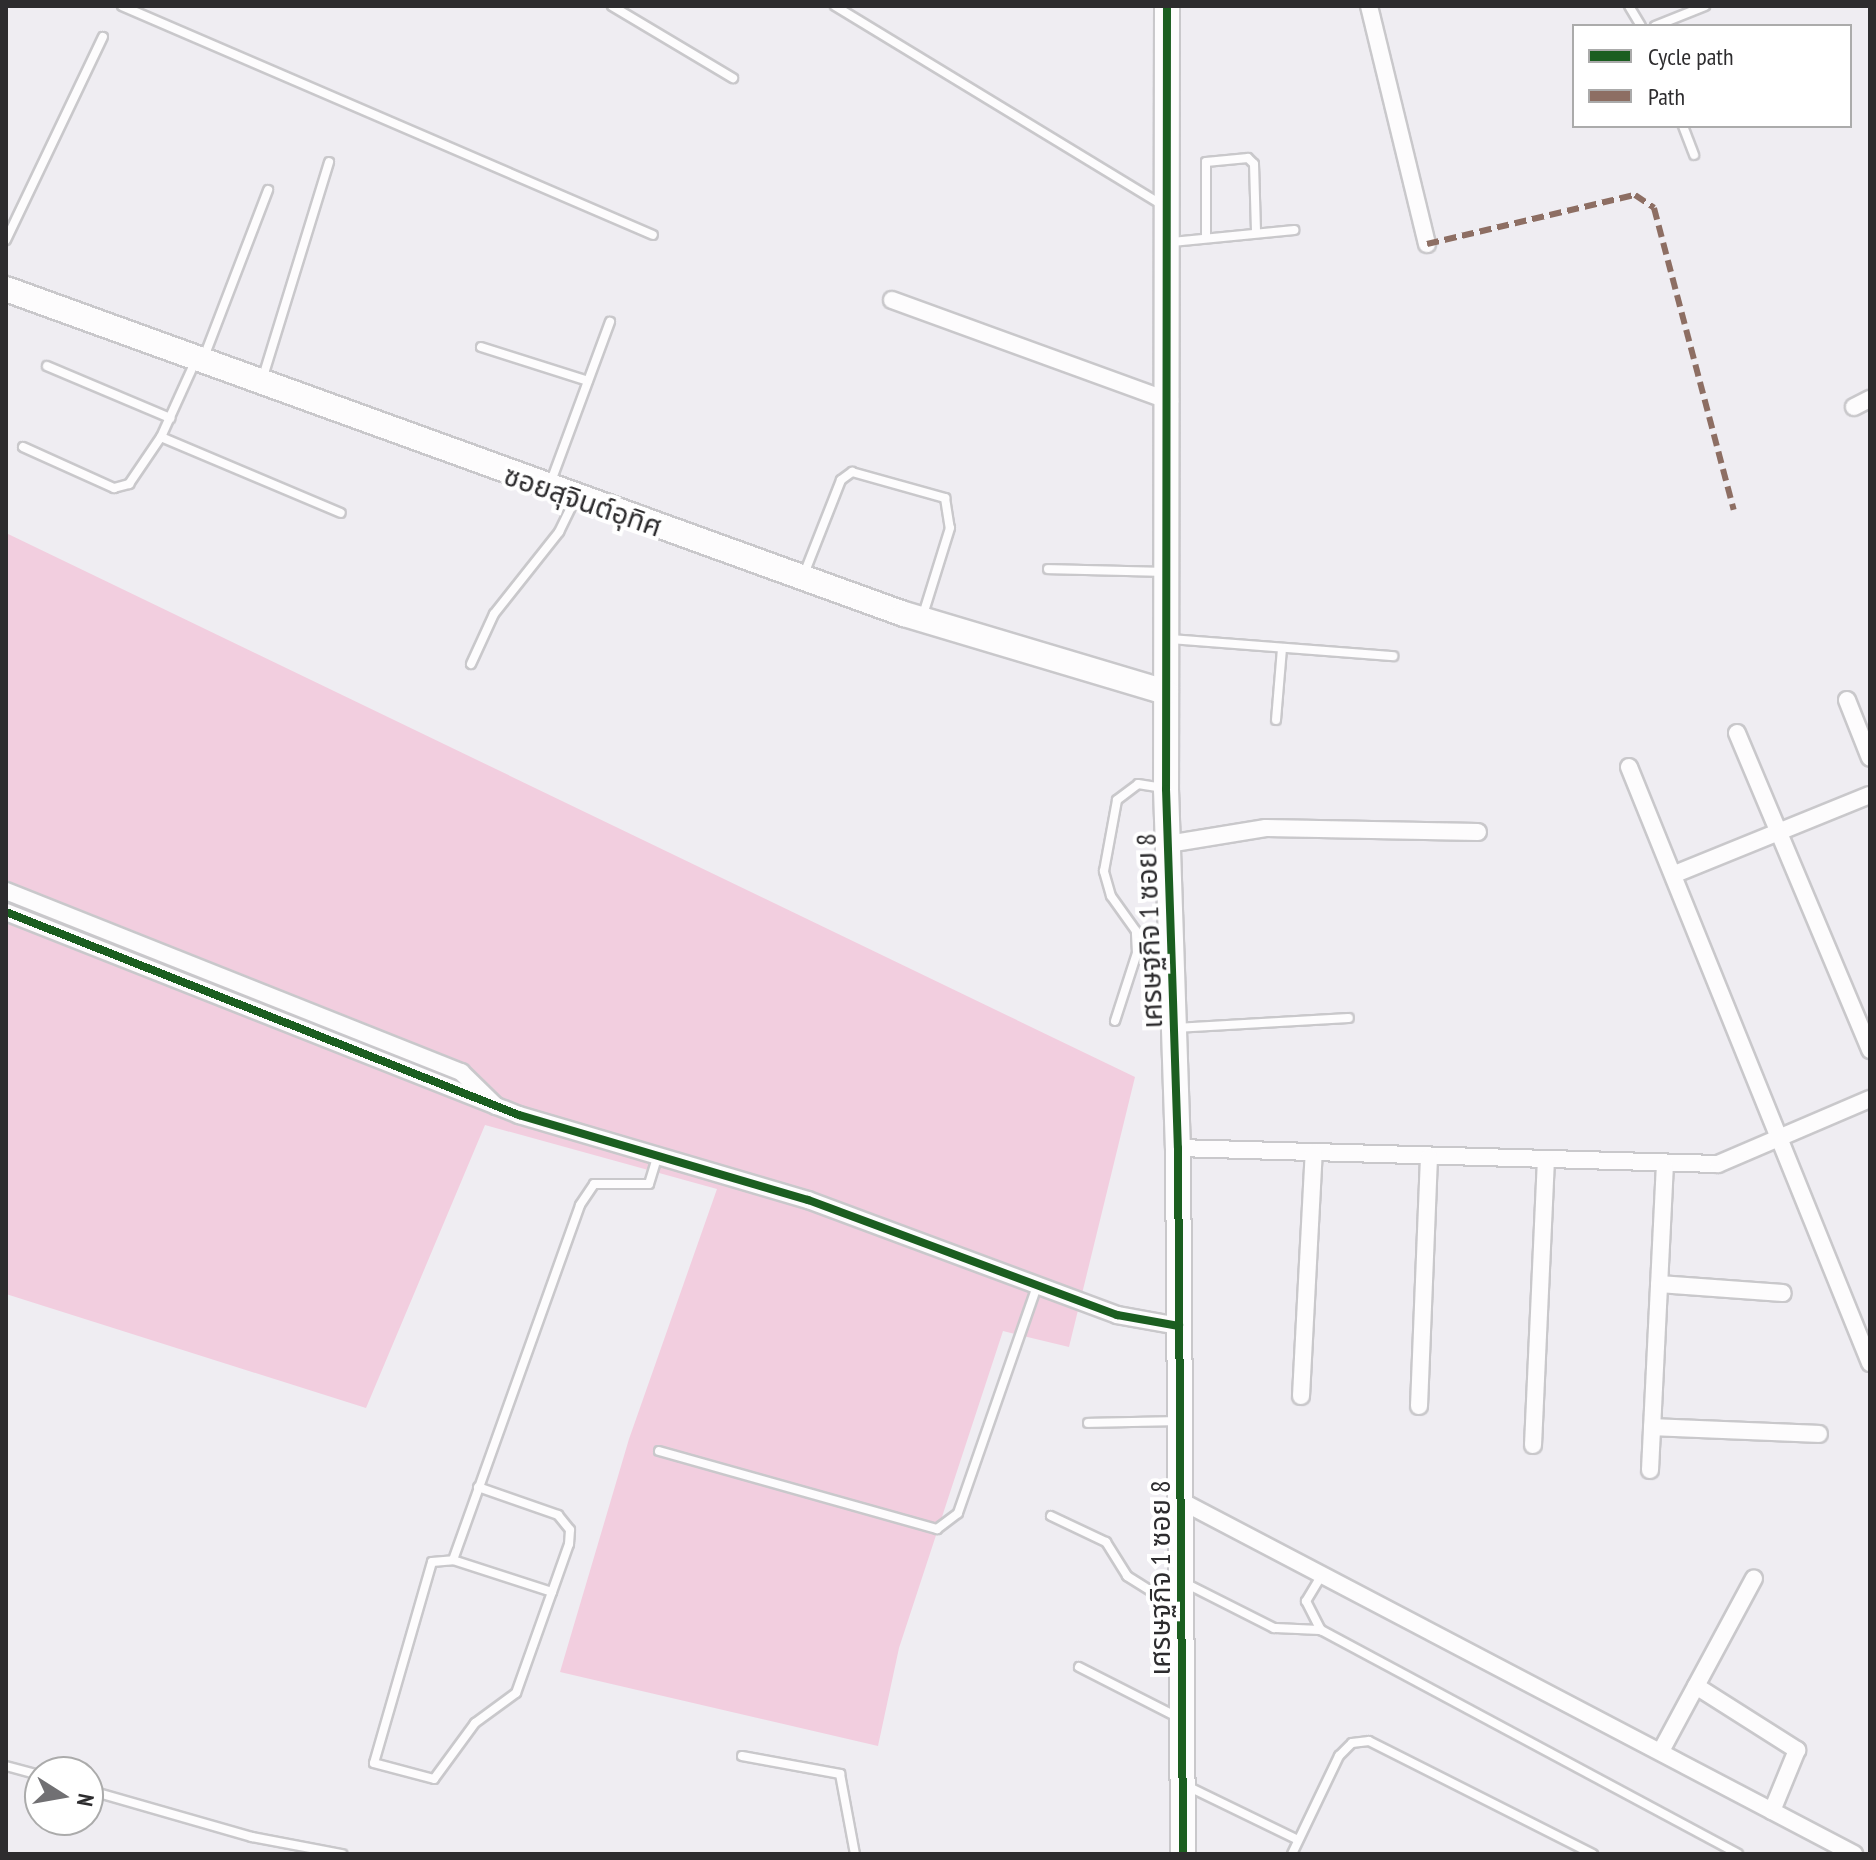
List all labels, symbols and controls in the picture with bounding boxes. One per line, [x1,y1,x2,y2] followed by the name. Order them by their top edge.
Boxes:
[1572,24,1852,128] legend
[1648,41,1734,72] text: Cycle path
[1648,81,1685,112] text: Path
[500,458,666,544] street label: ซอยสุจินต์อุทิศ
[1129,833,1169,1029] street label: เศรษฐกิจ 1 ซอย 8
[1143,1480,1177,1676] street label: เศรษฐกิจ 1 ซอย 8
[24,1756,104,1836] north arrow
[71,1792,100,1809] text: N

